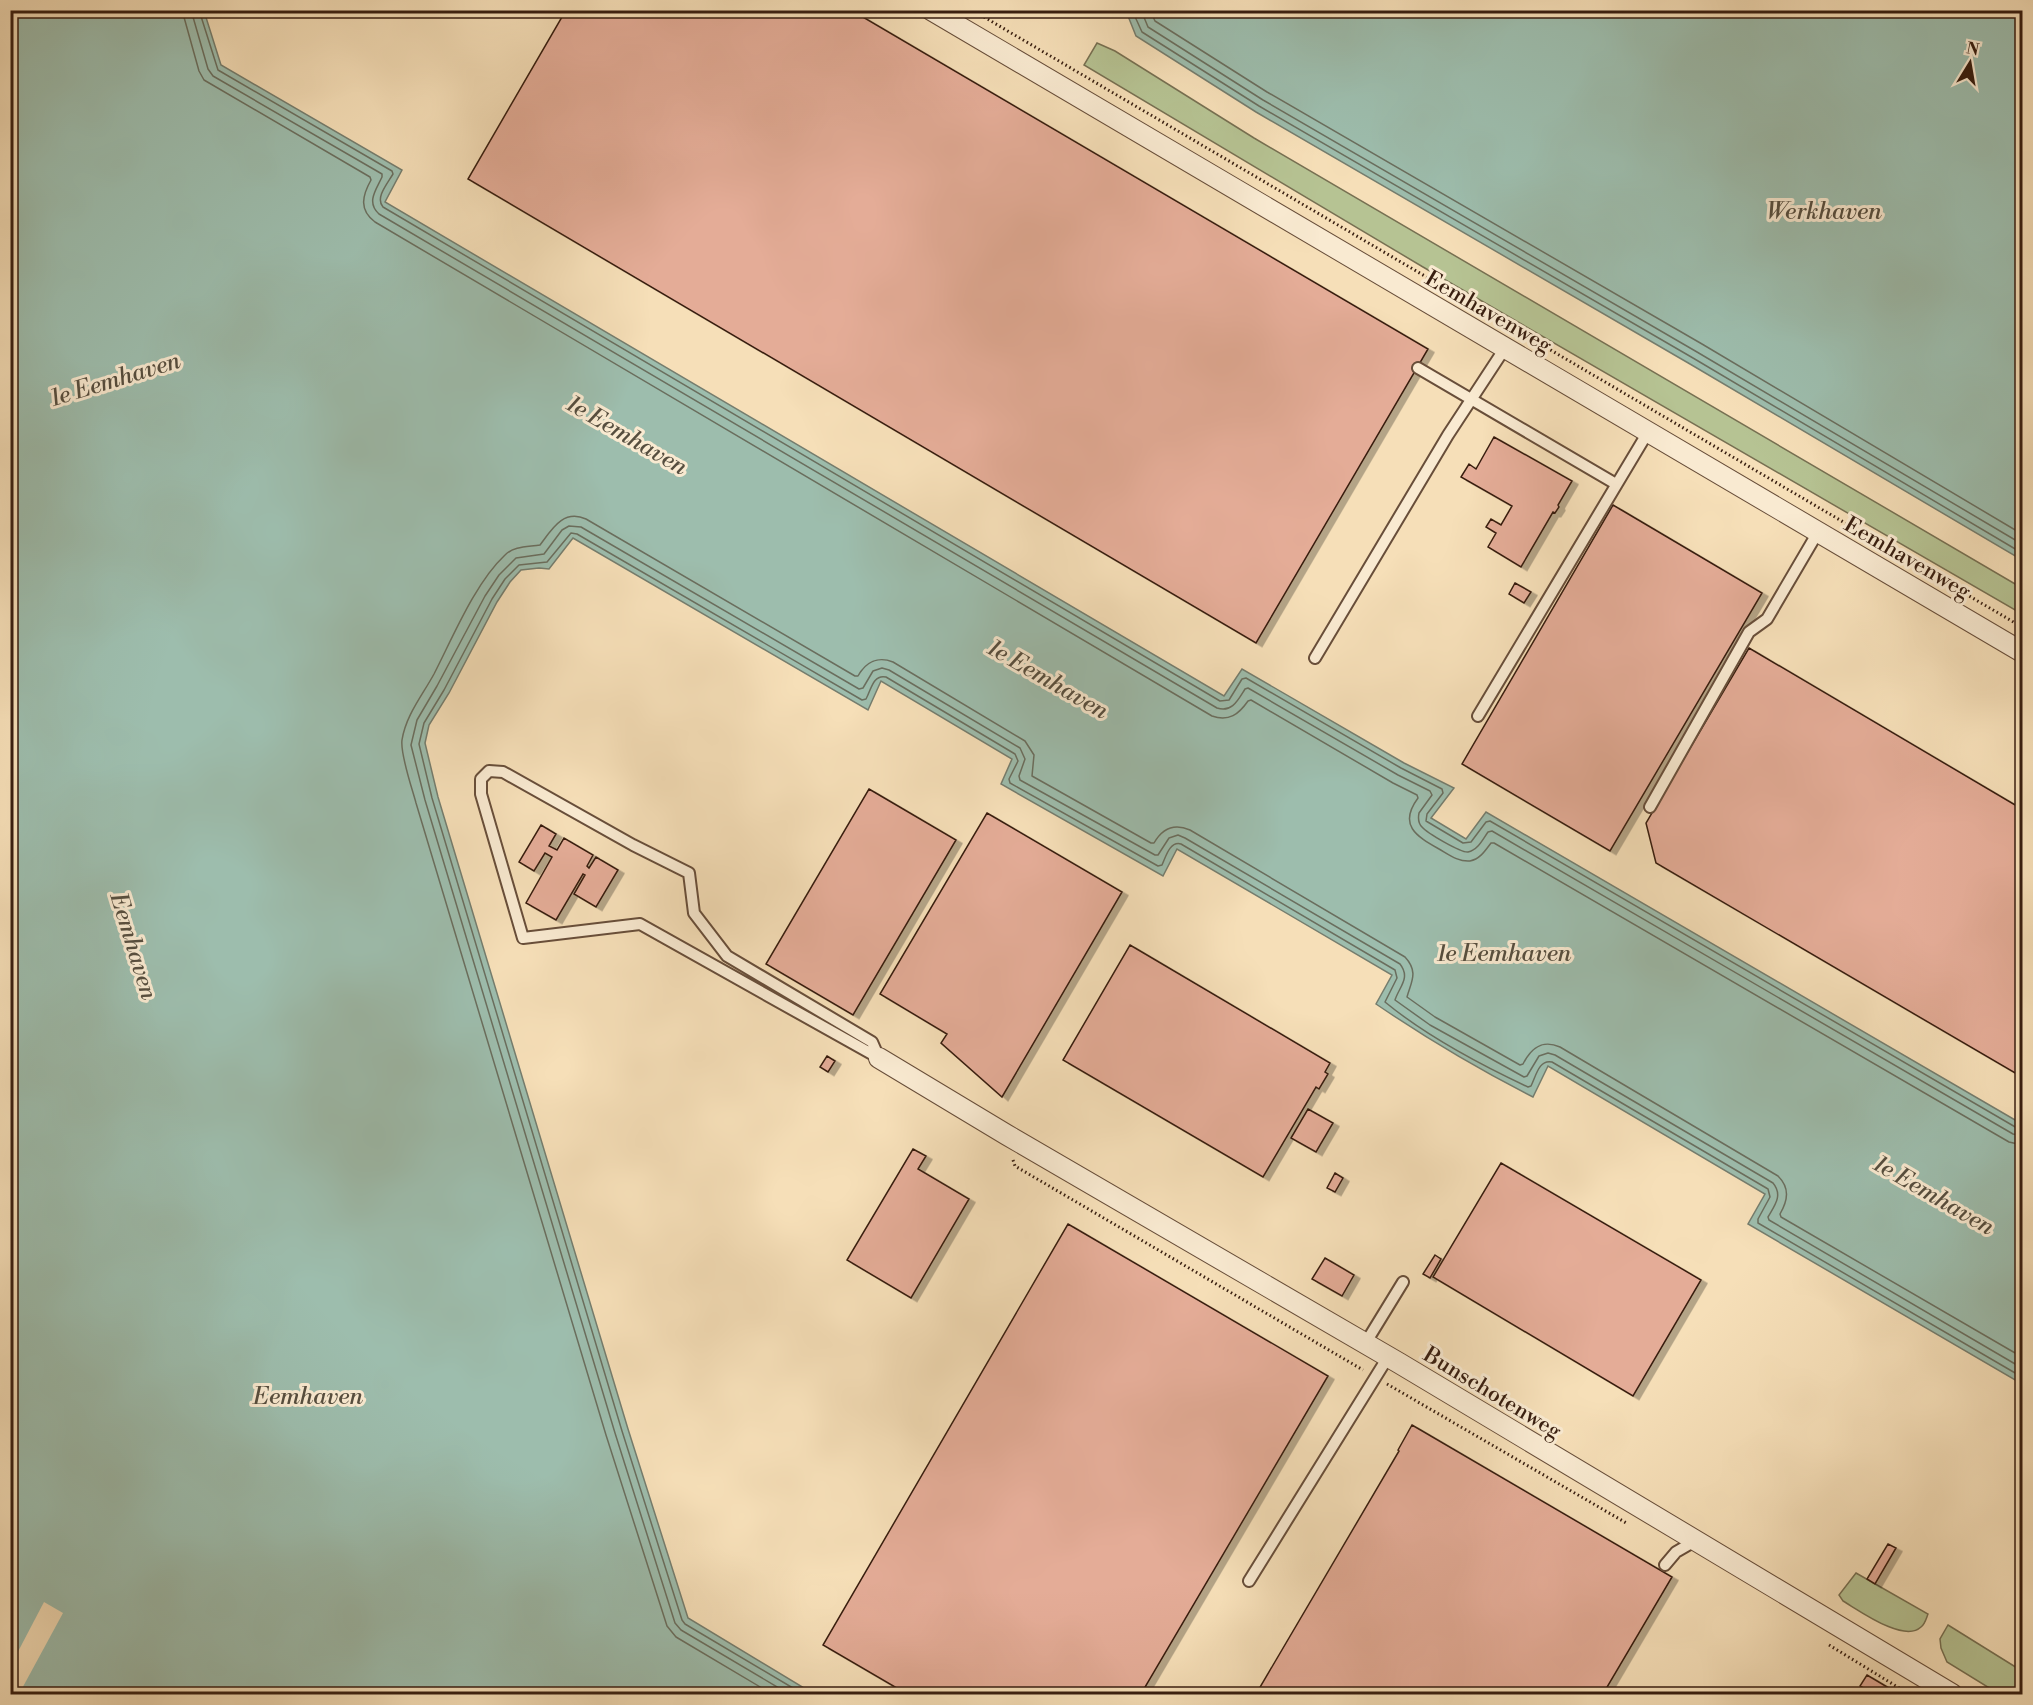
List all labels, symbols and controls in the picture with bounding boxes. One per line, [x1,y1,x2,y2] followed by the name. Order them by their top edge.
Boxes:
[1940,33,2000,93] north arrow
[1965,38,1981,60] text: N
[1766,197,1882,227] water label: Werkhaven
[1420,265,1557,360] street label: Eemhavenweg
[47,346,185,414] water label: 1e Eemhaven
[561,389,693,483] water label: 1e Eemhaven
[1839,511,1976,606] street label: Eemhavenweg
[982,633,1114,727] water label: 1e Eemhaven
[102,888,164,1004] water label: Eemhaven
[1437,939,1572,969] water label: 1e Eemhaven
[1868,1149,2000,1243] water label: 1e Eemhaven
[1417,1341,1567,1445] street label: Bunschotenweg
[252,1382,363,1412] water label: Eemhaven

